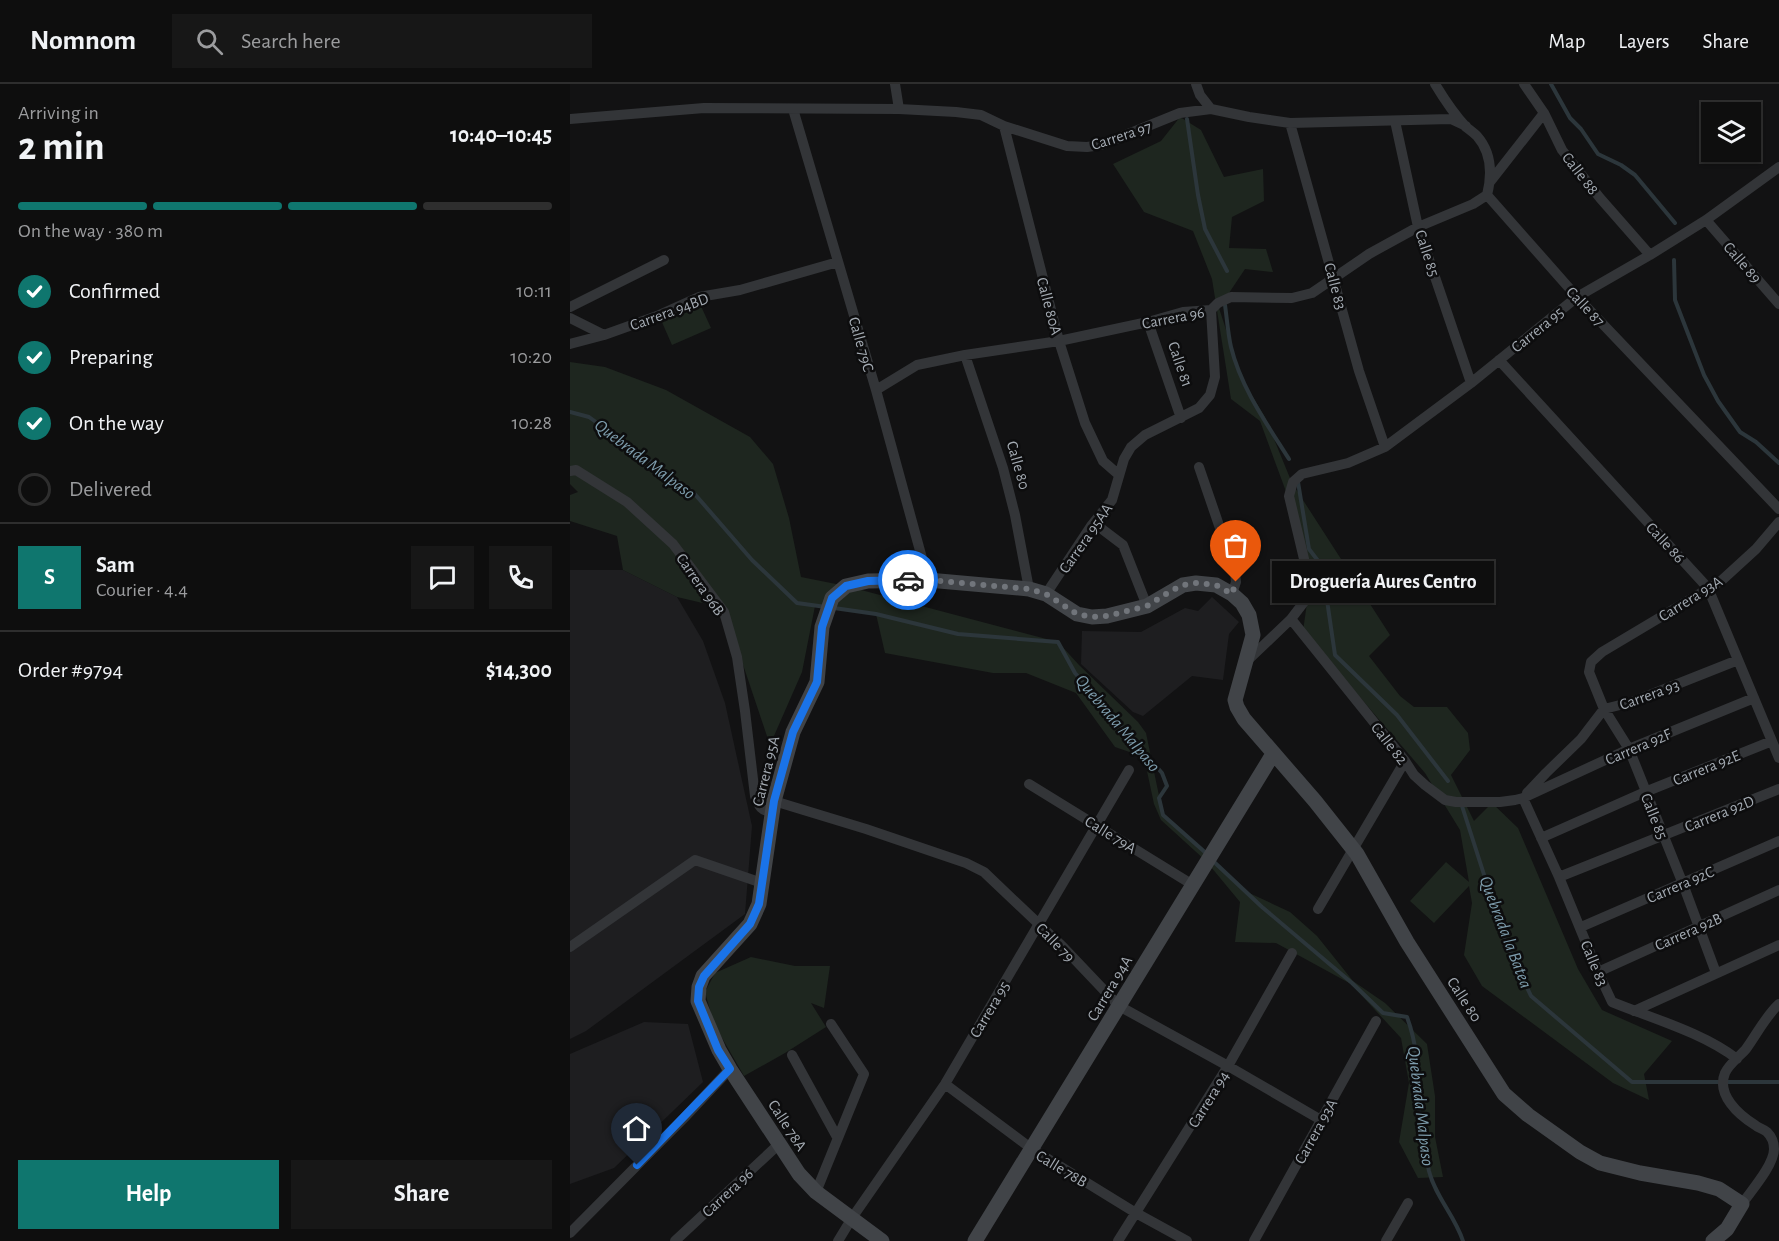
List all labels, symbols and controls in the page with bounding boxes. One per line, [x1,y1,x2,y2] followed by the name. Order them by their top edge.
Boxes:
[172,14,592,68] search box
[193,25,226,58] icon: search
[30,27,136,55] text: Nomnom
[241,30,341,52] text: Search here
[1549,31,1585,52] text: Map
[1618,31,1669,52] text: Layers
[1702,31,1749,52] text: Share
[1701,102,1761,162] map controls
[1701,102,1761,162] button: layers
[18,103,99,123] text: Arriving in
[1089,119,1154,153] street label: Carrera 97
[450,124,552,146] text: 10:40–10:45
[18,128,105,167] text: 2 min
[1559,149,1602,198] street label: Calle 88
[18,221,163,241] text: On the way · 380 m
[1412,228,1442,279] street label: Calle 85
[1720,239,1764,286] street label: Calle 89
[1321,261,1349,311] street label: Calle 83
[18,275,51,308] icon: check
[1034,276,1064,337] street label: Calle 80A
[69,280,160,302] text: Confirmed
[516,281,552,301] text: 10:11
[1563,284,1608,330] street label: Calle 87
[628,290,711,334] street label: Carrera 94BD
[1141,304,1206,332] street label: Carrera 96
[1508,304,1567,356] street label: Carrera 95
[846,315,876,373] street label: Calle 79C
[1165,340,1195,389] street label: Calle 81
[18,341,51,374] icon: check
[69,346,153,368] text: Preparing
[510,347,552,367] text: 10:20
[18,407,51,440] icon: check
[69,412,164,434] text: On the way
[511,413,552,433] text: 10:28
[591,416,698,503] water label: Quebrada Malpaso
[1004,439,1033,491] street label: Calle 80
[69,478,152,500] text: Delivered
[1056,501,1116,576] street label: Carrera 95AA
[1643,519,1688,566] street label: Calle 86
[1210,520,1261,582] pin
[1219,529,1252,562] icon: bag
[411,546,474,609] button: chat
[489,546,552,609] button: phone
[878,550,938,610] courier
[673,551,727,619] street label: Carrera 96B
[96,554,135,576] text: Sam
[1272,561,1494,603] callout: Droguería Aures Centro
[892,564,925,597] icon: car
[44,566,55,588] text: S
[1289,572,1477,592] text: Droguería Aures Centro
[1656,573,1725,625] street label: Carrera 93A
[96,580,188,600] text: Courier · 4.4
[18,659,123,681] text: Order #9794
[486,659,552,681] text: $14,300
[1072,672,1163,776] water label: Quebrada Malpaso
[1617,677,1681,713] street label: Carrera 93
[1368,720,1410,768] street label: Calle 82
[1603,725,1675,768] street label: Carrera 92F
[750,734,782,808] street label: Carrera 95A
[1671,747,1742,789] street label: Carrera 92E
[1638,791,1670,842] street label: Calle 85
[1682,793,1756,835] street label: Carrera 92D
[1082,813,1139,857] street label: Calle 79A
[1644,864,1716,906] street label: Carrera 92C
[1475,874,1535,991] water label: Quebrada la Batea
[1652,910,1724,954] street label: Carrera 92B
[1033,920,1078,965] street label: Calle 79
[1577,938,1611,989] street label: Calle 83
[1084,953,1135,1024] street label: Carrera 94A
[1444,974,1484,1025] street label: Calle 80
[967,979,1013,1040] street label: Carrera 95
[1404,1045,1436,1167] water label: Quebrada Malpaso
[1185,1068,1233,1131] street label: Carrera 94
[1292,1096,1340,1167] street label: Carrera 93A
[765,1097,809,1154] street label: Calle 78A
[611,1103,662,1165] pin
[620,1112,653,1145] icon: home
[1033,1147,1090,1190] street label: Calle 78B
[18,1160,279,1229] button: Help
[291,1160,552,1229] button: Share
[699,1165,756,1220] street label: Carrera 96

